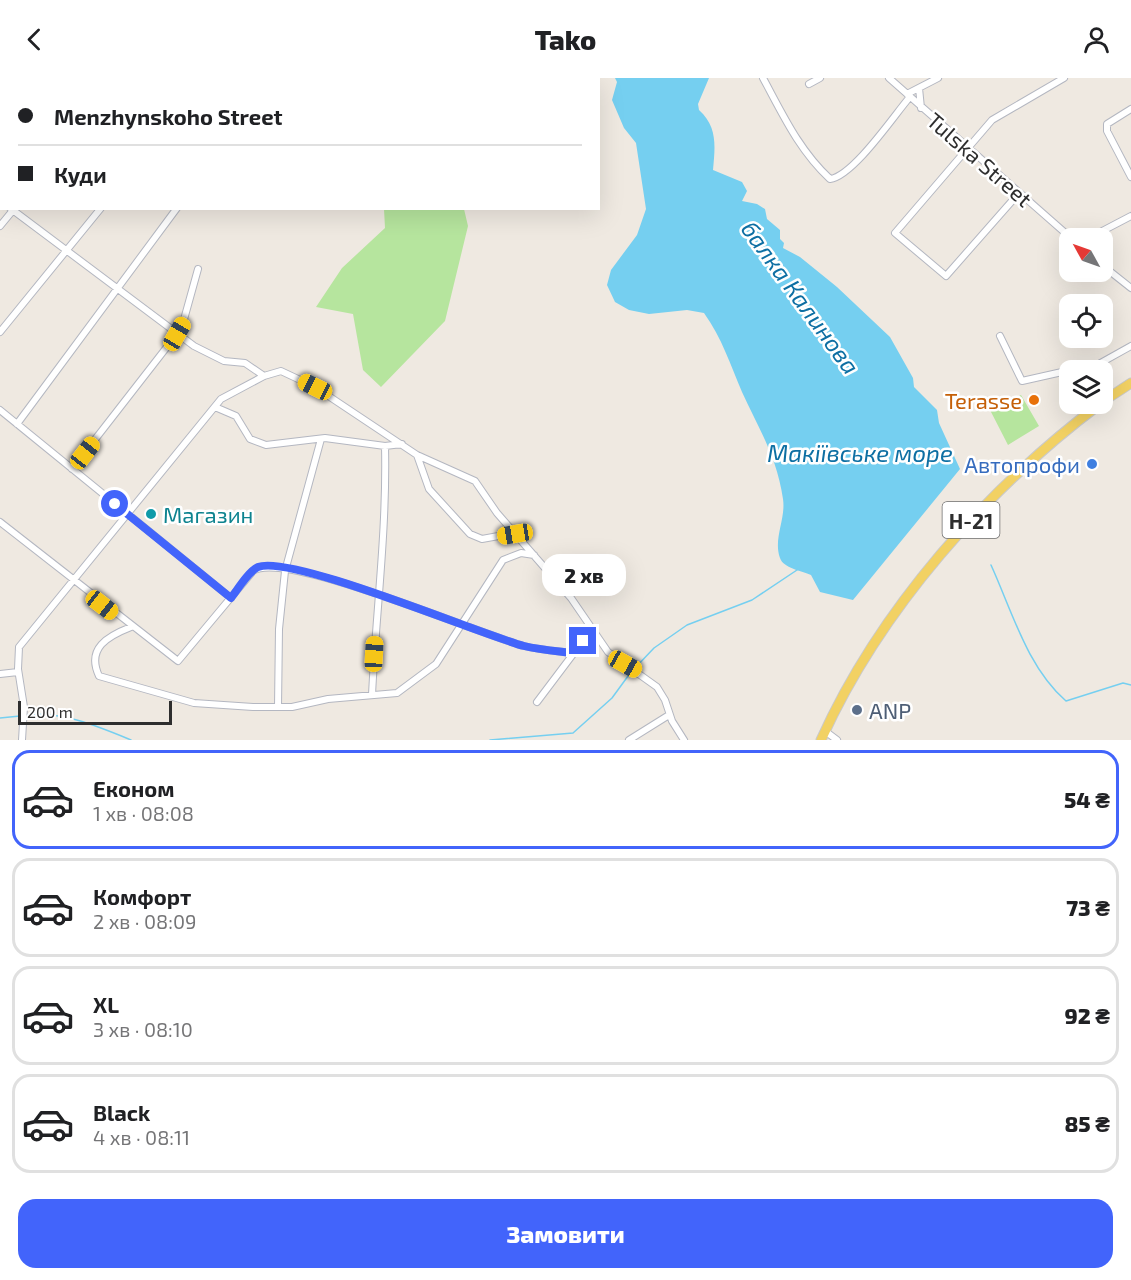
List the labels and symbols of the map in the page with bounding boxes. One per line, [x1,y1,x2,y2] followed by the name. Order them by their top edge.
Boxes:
[922,106,1038,212] street label: Tulska Street
[736,215,866,379] water label: балка Калинова
[1059,228,1113,282] north arrow
[160,314,194,354] car
[295,371,335,403] car
[945,387,1022,413] place label: Terasse
[1027,393,1041,407] marker: Terasse
[67,433,103,473] car
[767,438,953,467] water label: Макіївське море
[964,451,1080,477] place label: Автопрофи
[1085,457,1099,471] marker: Автопрофи
[101,490,128,517] route start
[163,501,253,527] place label: Магазин
[942,502,1000,538] road number: Н-21
[144,507,158,521] marker: Магазин
[496,522,534,546] car
[541,554,625,596] callout: 2 хв
[82,587,122,623] car
[569,627,596,654] route end
[364,636,384,672] car
[605,647,645,681] car
[869,697,911,723] place label: ANP
[18,698,172,726] scale bar
[850,703,864,717] marker: ANP

